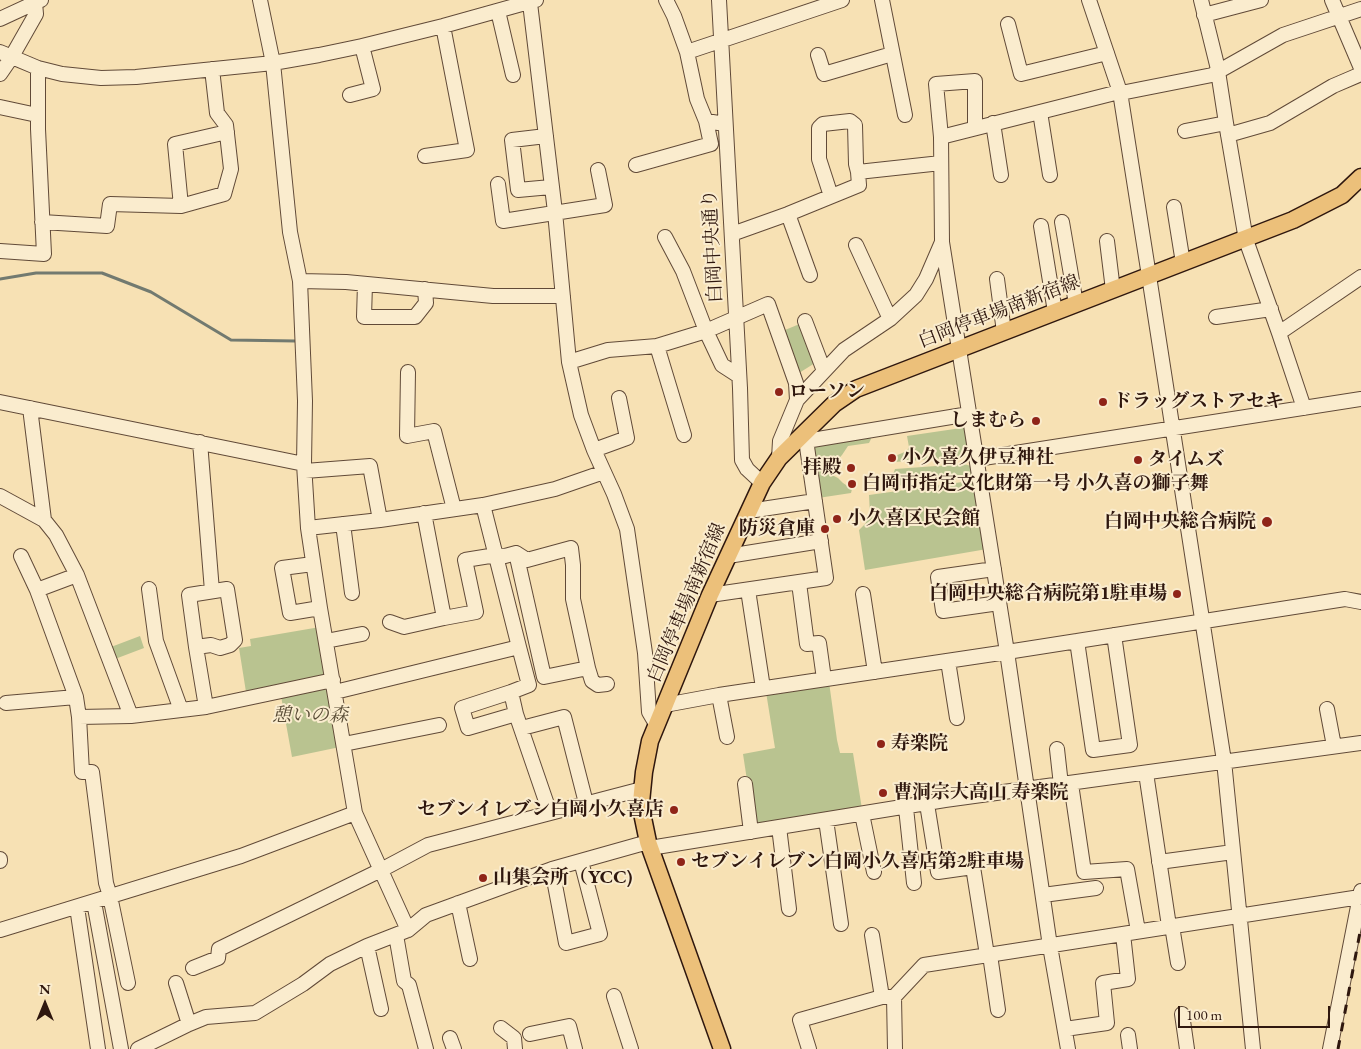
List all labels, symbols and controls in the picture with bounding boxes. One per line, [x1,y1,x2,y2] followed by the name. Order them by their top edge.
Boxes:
[699,188,727,304] street label: 白岡中央通り
[915,271,1083,353] street label: 白岡停車場南新宿線
[789,381,865,403] place label: ローソン
[773,386,785,398] marker: ローソン
[1113,391,1284,413] place label: ドラッグストアセキ
[1097,396,1109,408] marker: ドラッグストアセキ
[950,410,1026,432] place label: しまむら
[1030,415,1042,427] marker: しまむら
[902,447,1054,469] place label: 小久喜久伊豆神社
[1148,449,1224,471] place label: タイムズ
[886,452,898,464] marker: 小久喜久伊豆神社
[1132,454,1144,466] marker: タイムズ
[803,457,841,479] place label: 拝殿
[845,462,857,474] marker: 拝殿
[862,473,1209,495] place label: 白岡市指定文化財第一号 小久喜の獅子舞
[846,478,858,490] marker: 白岡市指定文化財第一号 小久喜の獅子舞
[847,508,980,530] place label: 小久喜区民会館
[1104,511,1256,533] place label: 白岡中央総合病院
[831,513,843,525] marker: 小久喜区民会館
[1260,515,1274,529] marker: 白岡中央総合病院
[739,518,815,540] place label: 防災倉庫
[643,520,731,686] street label: 白岡停車場南新宿線
[819,523,831,535] marker: 防災倉庫
[929,583,1167,605] place label: 白岡中央総合病院第1駐車場
[1171,588,1183,600] marker: 白岡中央総合病院第1駐車場
[272,705,348,727] park label: 憩いの森
[891,733,948,755] place label: 寿楽院
[875,738,887,750] marker: 寿楽院
[893,782,1069,804] place label: 曹洞宗大高山 寿楽院
[877,787,889,799] marker: 曹洞宗大高山 寿楽院
[417,799,664,821] place label: セブンイレブン白岡小久喜店
[668,804,680,816] marker: セブンイレブン白岡小久喜店
[691,851,1024,873] place label: セブンイレブン白岡小久喜店第2駐車場
[675,856,687,868] marker: セブンイレブン白岡小久喜店第2駐車場
[493,867,633,889] place label: 山集会所（YCC)
[477,872,489,884] marker: 山集会所（YCC)
[20,979,70,1029] north arrow
[39,980,51,998] text: N
[1181,996,1334,1028] scale bar
[1186,1005,1222,1024] text: 100 m

